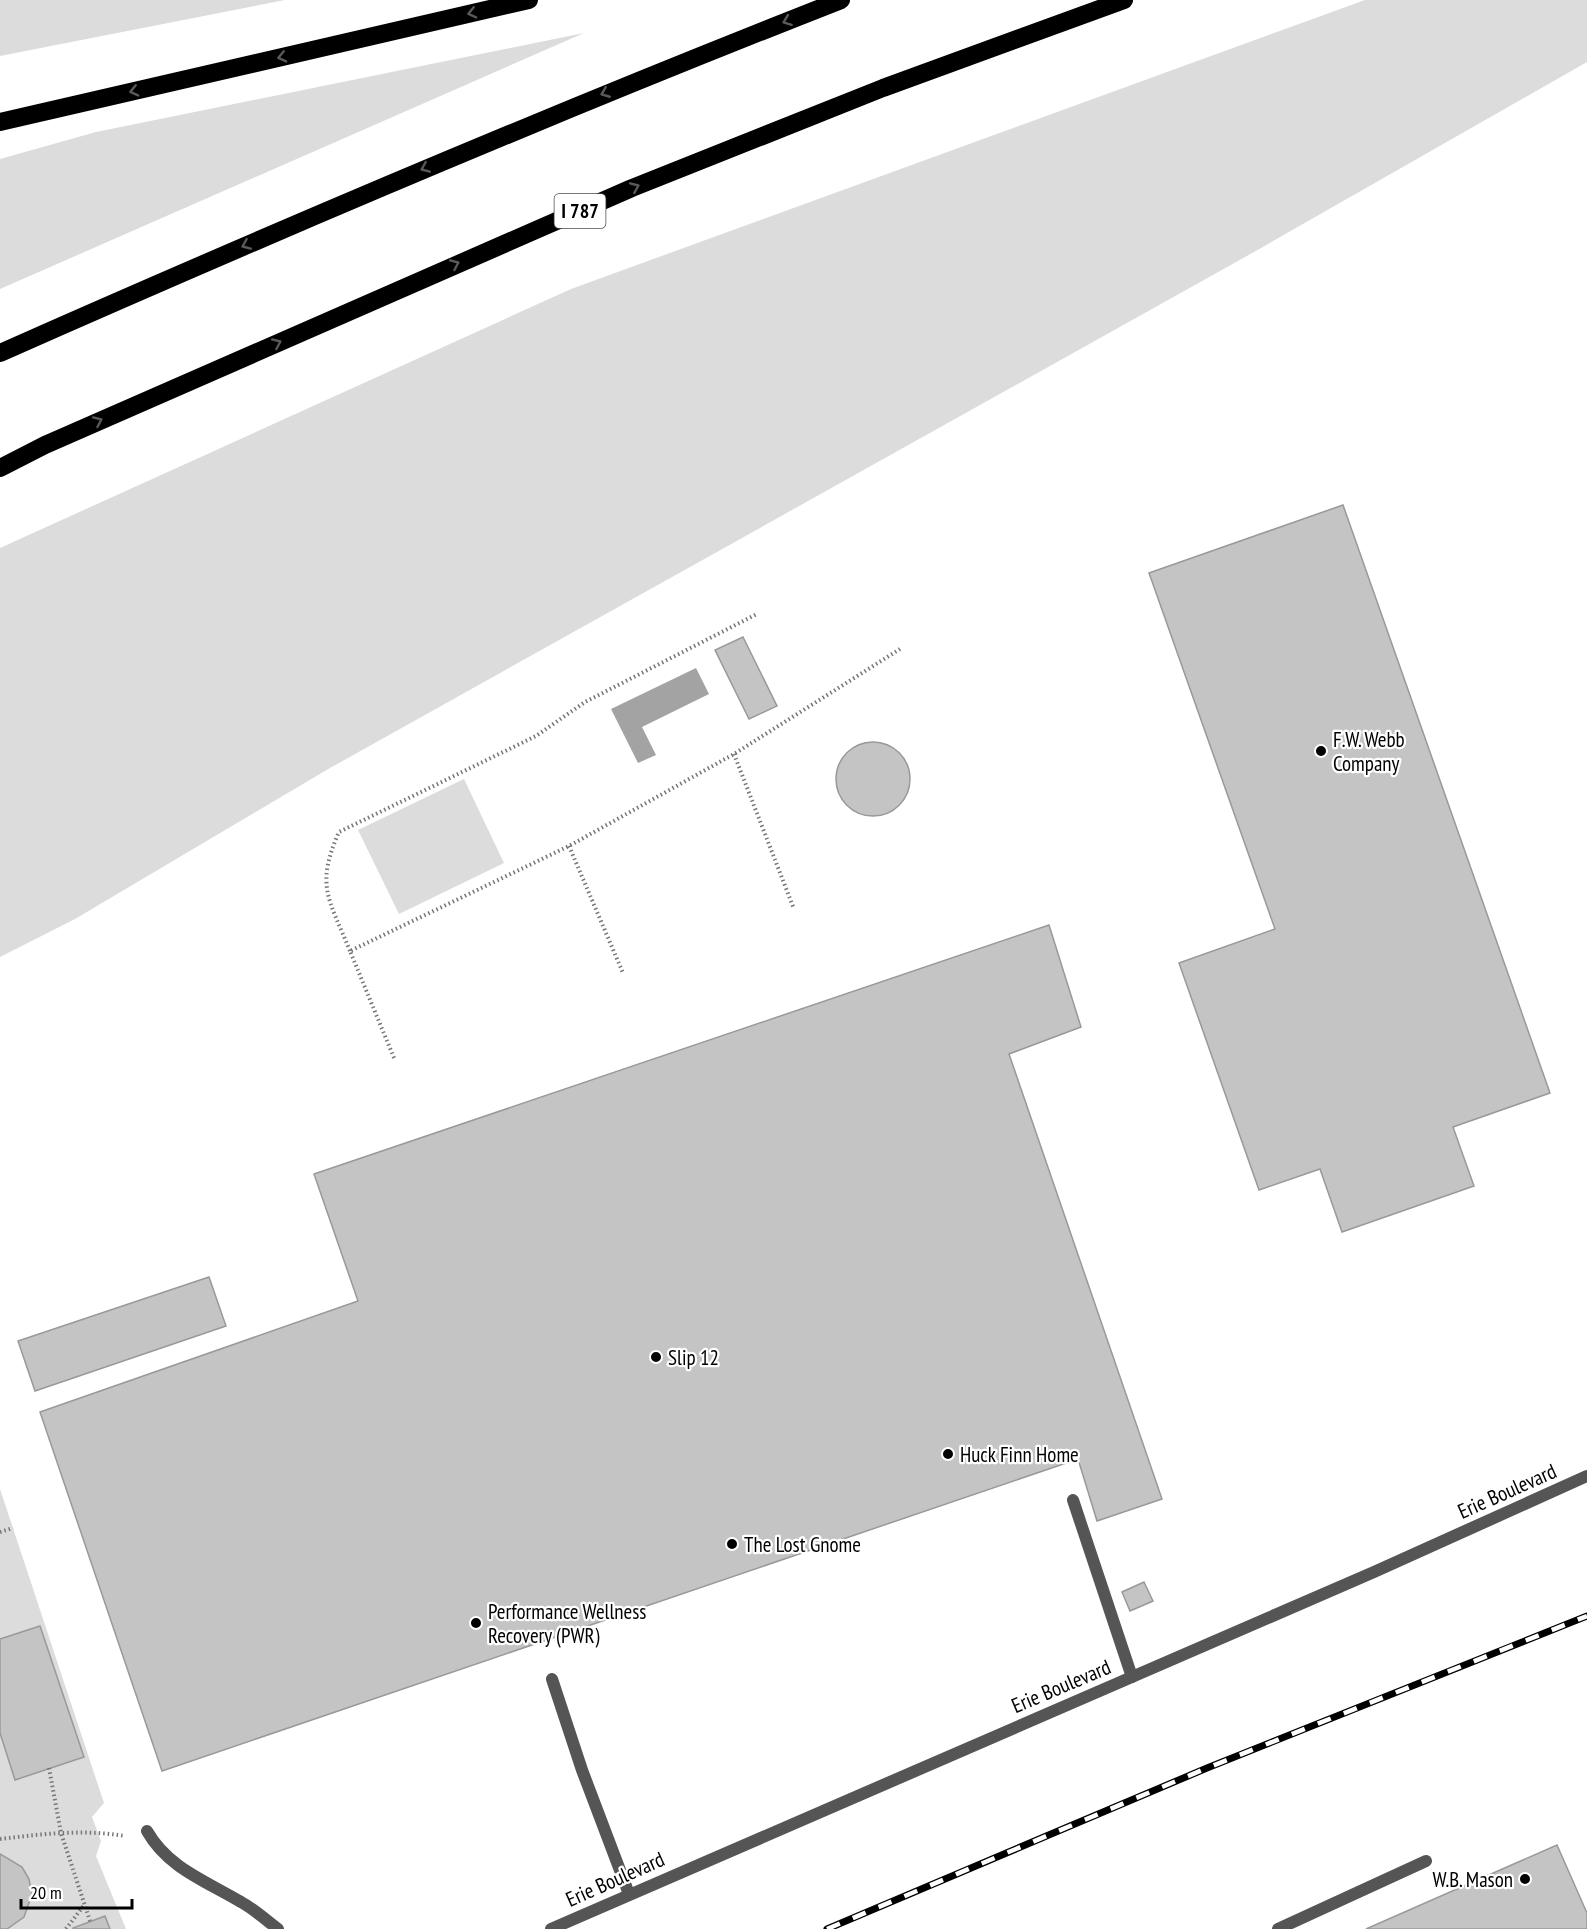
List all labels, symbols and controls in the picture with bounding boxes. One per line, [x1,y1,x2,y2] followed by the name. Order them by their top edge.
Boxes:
[467,6,477,19] one-way arrow
[782,14,793,27] one-way arrow
[277,49,287,62] one-way arrow
[129,83,139,96] one-way arrow
[601,86,612,98] one-way arrow
[421,161,432,173] one-way arrow
[628,182,639,194] one-way arrow
[554,194,606,228] road number: I 787
[242,238,253,250] one-way arrow
[449,260,460,272] one-way arrow
[271,338,282,350] one-way arrow
[92,417,103,429] one-way arrow
[1333,726,1405,777] place label: F.W. Webb Company
[1314,744,1328,758] marker: F.W. Webb Company
[668,1344,719,1371] place label: Slip 12
[649,1350,663,1364] marker: Slip 12
[960,1441,1079,1468] place label: Huck Finn Home
[941,1447,955,1461] marker: Huck Finn Home
[1453,1457,1561,1525] street label: Erie Boulevard
[744,1531,861,1558] place label: The Lost Gnome
[725,1537,739,1551] marker: The Lost Gnome
[488,1598,646,1649] place label: Performance Wellness Recovery (PWR)
[469,1616,483,1630] marker: Performance Wellness Recovery (PWR)
[1007,1653,1115,1719] street label: Erie Boulevard
[561,1845,669,1913] street label: Erie Boulevard
[1433,1866,1513,1893] place label: W.B. Mason
[21,1872,132,1910] scale bar
[1518,1872,1532,1886] marker: W.B. Mason
[30,1881,62,1904] text: 20 m

